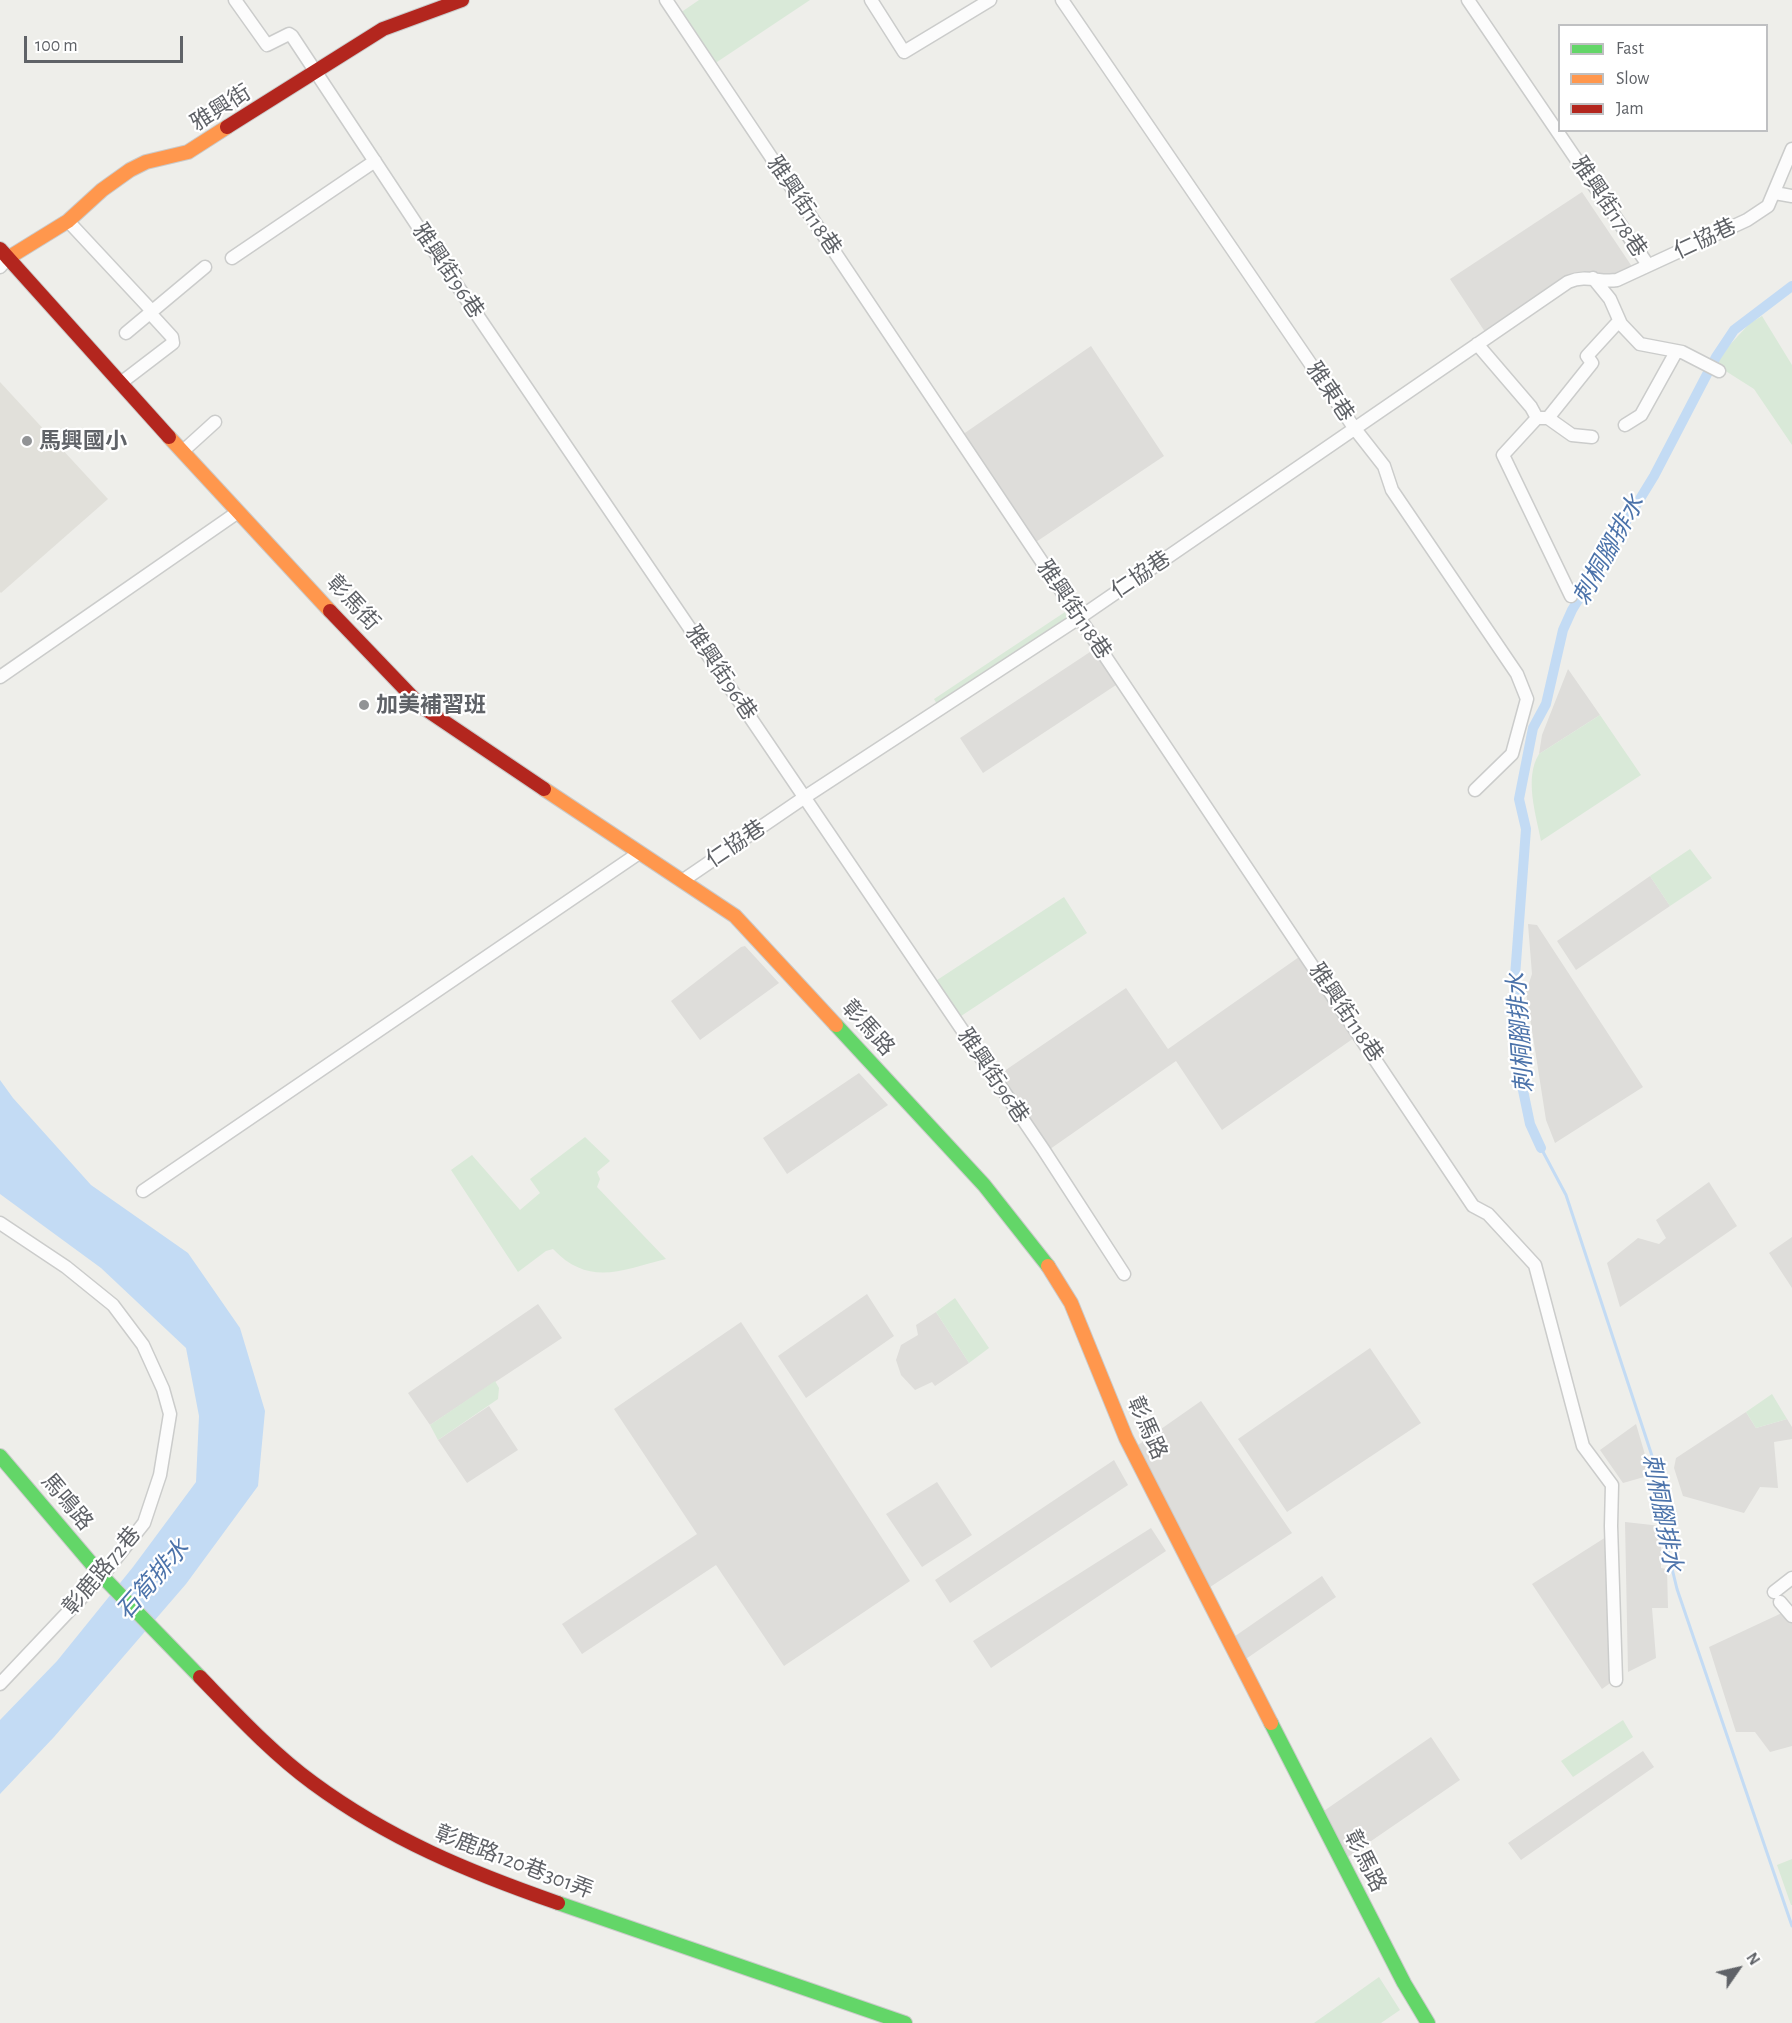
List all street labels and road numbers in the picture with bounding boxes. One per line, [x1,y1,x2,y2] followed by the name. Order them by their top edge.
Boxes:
[186,79,256,137] street label: 雅興街
[761,152,847,260] street label: 雅興街118巷
[1566,152,1652,262] street label: 雅興街178巷
[1670,213,1740,265] street label: 仁協巷
[407,219,489,323] street label: 雅興街96巷
[1301,357,1359,427] street label: 雅東巷
[1106,546,1176,604] street label: 仁協巷
[1031,556,1117,664] street label: 雅興街118巷
[321,570,385,636] street label: 彰馬街
[680,621,762,725] street label: 雅興街96巷
[701,815,771,873] street label: 仁協巷
[1303,959,1389,1067] street label: 雅興街118巷
[836,995,900,1061] street label: 彰馬路
[952,1024,1034,1128] street label: 雅興街96巷
[1122,1392,1172,1464] street label: 彰馬路
[36,1468,98,1536] street label: 馬鳴路
[57,1521,147,1621] street label: 彰鹿路72巷
[431,1820,597,1904] street label: 彰鹿路120巷301弄
[1338,1826,1392,1896] street label: 彰馬路

